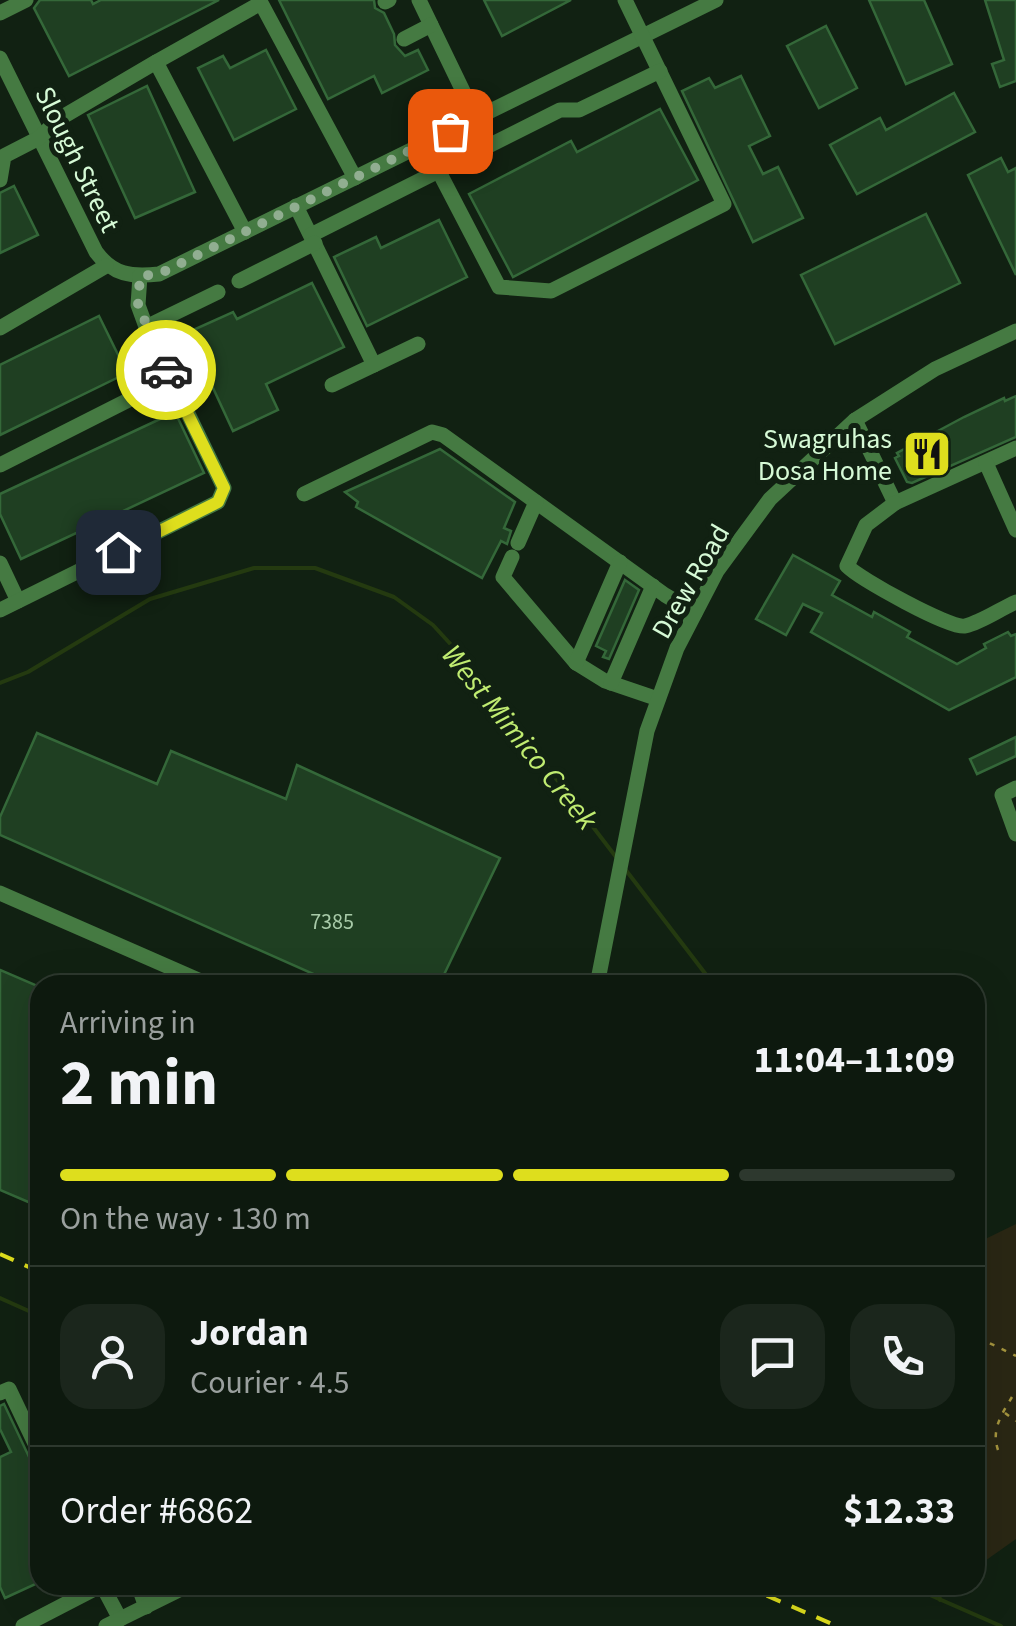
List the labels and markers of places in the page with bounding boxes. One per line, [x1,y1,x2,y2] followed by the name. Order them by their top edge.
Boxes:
[408,89,493,174] pin
[758,419,892,491] place label: Swagruhas Dosa Home
[901,428,953,480] restaurant icon: Swagruhas Dosa Home
[76,510,161,595] pin

